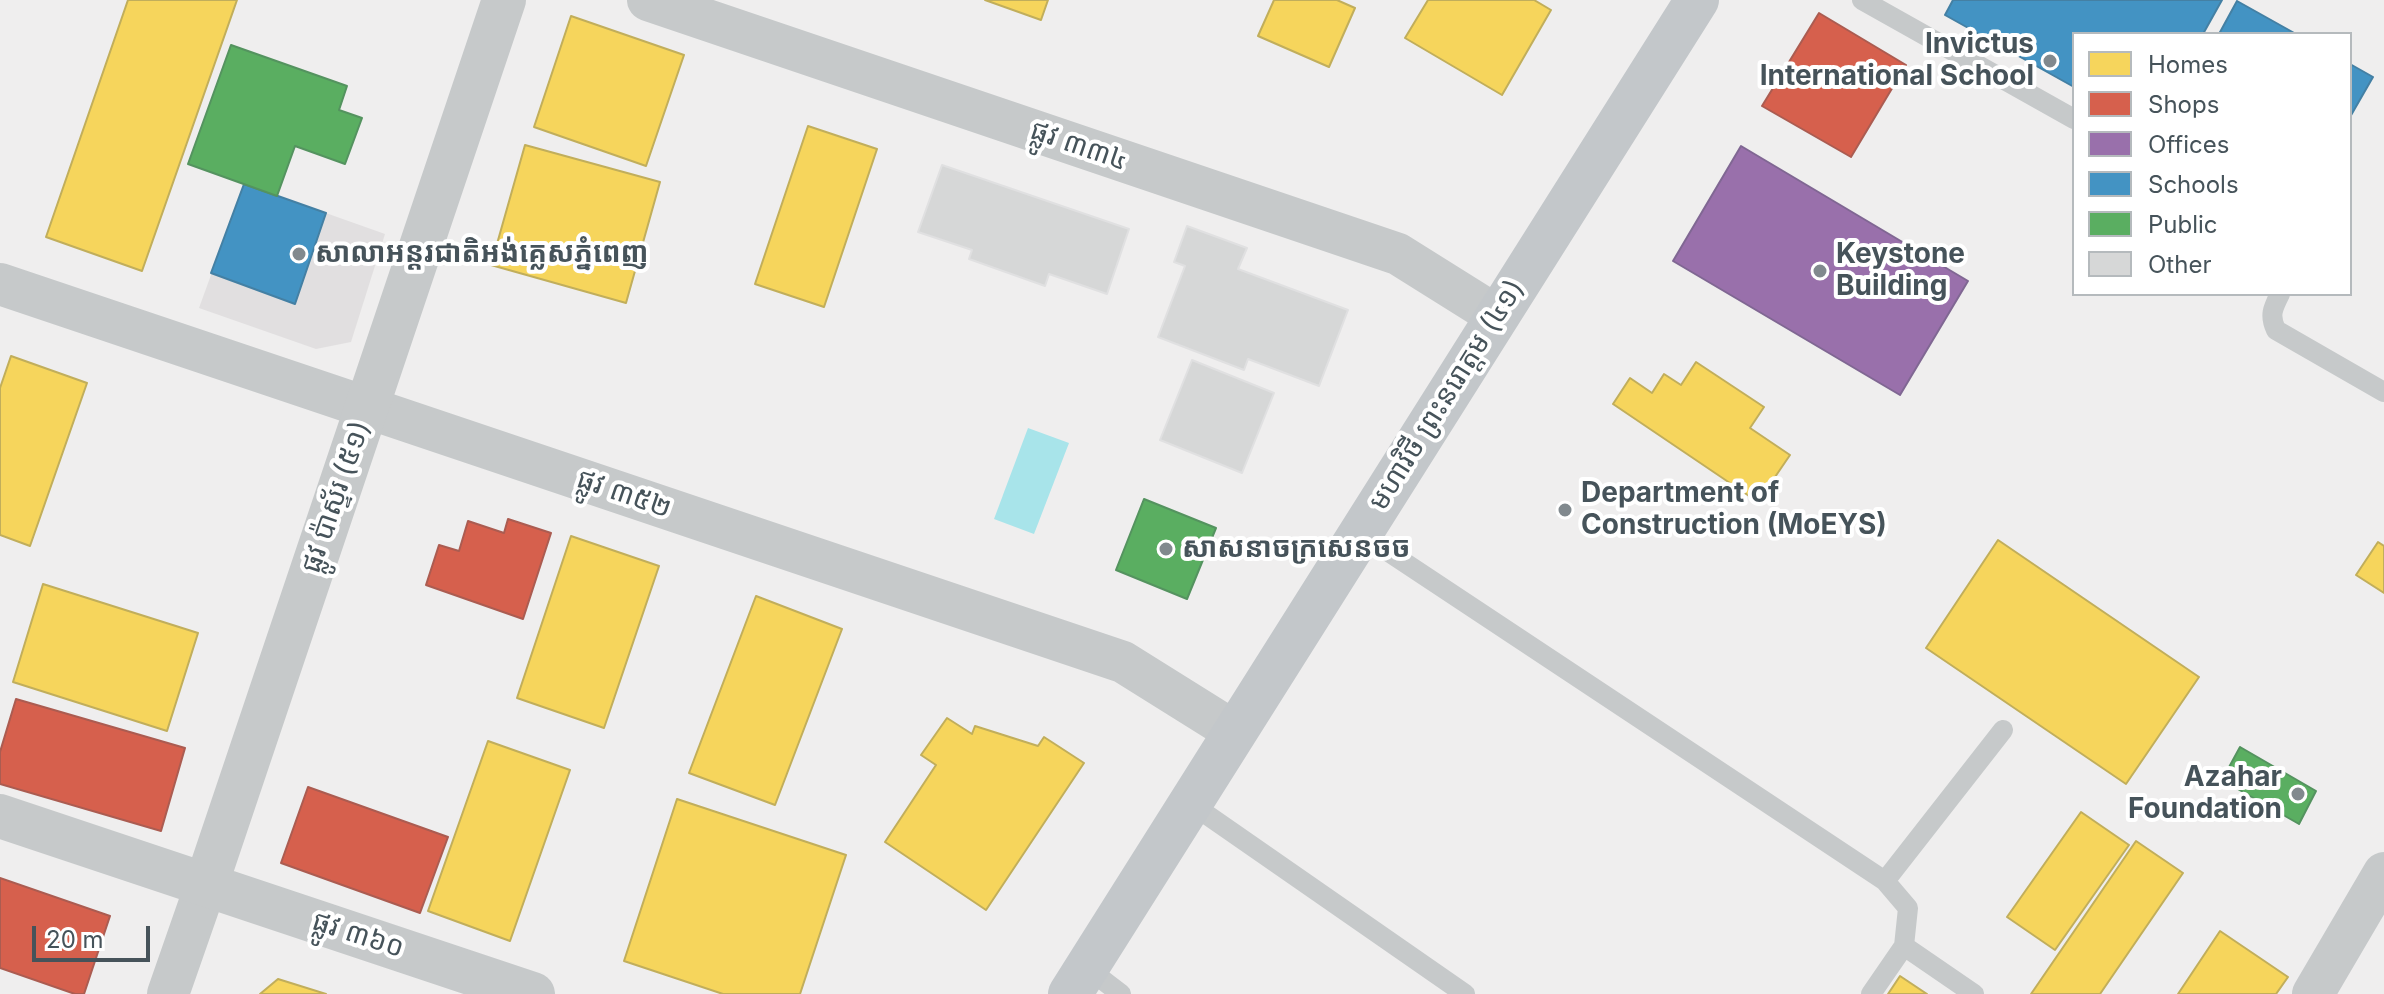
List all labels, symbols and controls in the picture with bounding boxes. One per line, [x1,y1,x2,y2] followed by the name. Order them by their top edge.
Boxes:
[1760,28,2034,94] place label: Invictus International School
[2072,32,2352,296] legend
[2148,50,2228,79] text: Homes
[2041,52,2059,70] marker: Invictus International School
[2148,90,2219,119] text: Shops
[1026,114,1132,178] street label: ផ្លូវ ៣៣៤
[2148,130,2229,159] text: Offices
[2148,170,2239,199] text: Schools
[2148,210,2218,239] text: Public
[315,237,648,271] place label: សាលាអន្តរជាតិអង់គ្លេសភ្នំពេញ
[1836,238,1965,304] place label: Keystone Building
[290,245,308,263] marker: សាលាអន្តរជាតិអង់គ្លេសភ្នំពេញ
[2148,250,2211,279] text: Other
[1811,262,1829,280] marker: Keystone Building
[1362,273,1532,517] street label: មហាវិថី ព្រះនរោត្តម (៤១)
[294,417,378,577] street label: ផ្លូវ ប៉ាស្ទ័រ (៥១)
[572,462,676,526] street label: ផ្លូវ ៣៥២
[1581,477,1887,543] place label: Department of Construction (MoEYS)
[1556,501,1574,519] marker: Department of Construction (MoEYS)
[1182,532,1410,566] place label: សាសនាចក្រសេនចច
[1157,540,1175,558] marker: សាសនាចក្រសេនចច
[2128,761,2282,827] place label: Azahar Foundation
[2289,785,2307,803] marker: Azahar Foundation
[308,904,408,966] street label: ផ្លូវ ៣៦០
[36,910,154,960] scale bar
[46,925,104,954] text: 20 m

